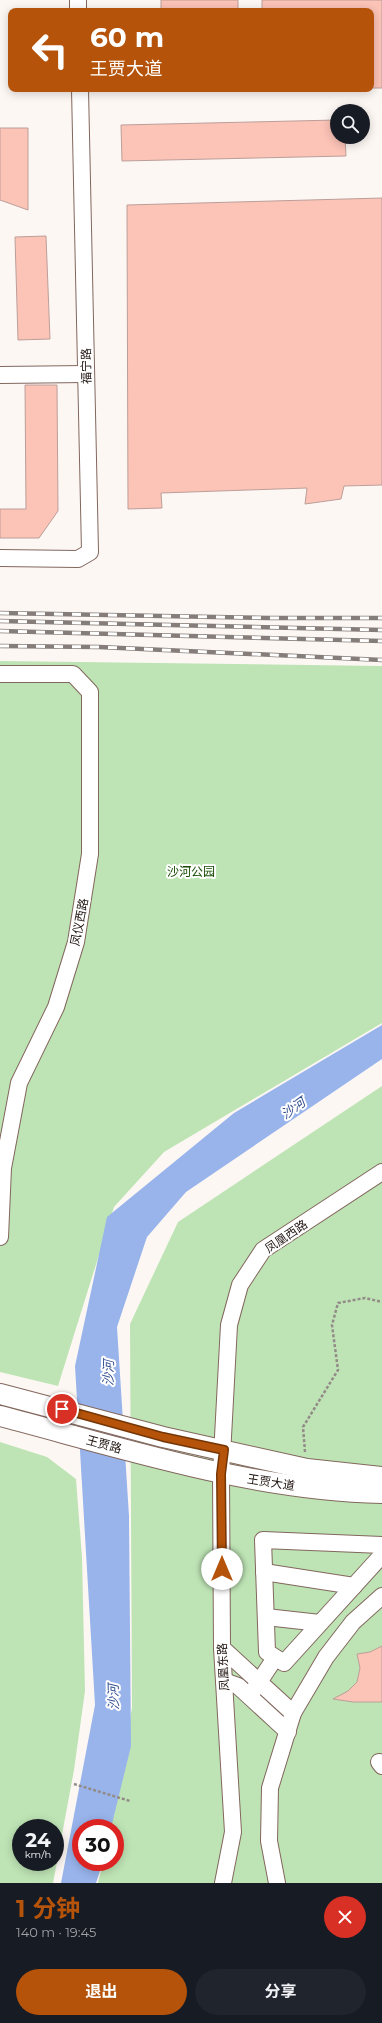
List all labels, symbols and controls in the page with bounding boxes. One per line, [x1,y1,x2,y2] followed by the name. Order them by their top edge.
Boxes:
[90,20,164,54] text: 60 m
[24,24,76,76] icon: left
[90,58,162,80] text: 王贾大道
[330,104,370,144] map controls
[330,104,370,144] button: search
[78,348,94,384] street label: 福宁路
[167,864,215,879] park label: 沙河公园
[67,897,91,947] street label: 凤仪西路
[278,1092,311,1122] water label: 沙河
[262,1216,310,1256] street label: 凤凰西路
[100,1357,116,1386] water label: 沙河
[45,1392,79,1426] pin
[51,1398,73,1420] icon: arrive
[85,1432,123,1456] street label: 王贾路
[246,1471,296,1493] street label: 王贾大道
[201,1548,243,1590] position arrow
[214,1643,232,1691] street label: 凤凰东路
[105,1681,121,1710] water label: 沙河
[72,1819,124,1871] speed limit sign: 30
[25,1828,51,1852] text: 24
[25,1848,51,1861] text: km/h
[16,1894,80,1923] text: 1 分钟
[324,1896,366,1938] button: close
[16,1924,96,1940] text: 140 m · 19:45
[16,1969,187,2015] button: 退出
[195,1969,366,2015] button: 分享

